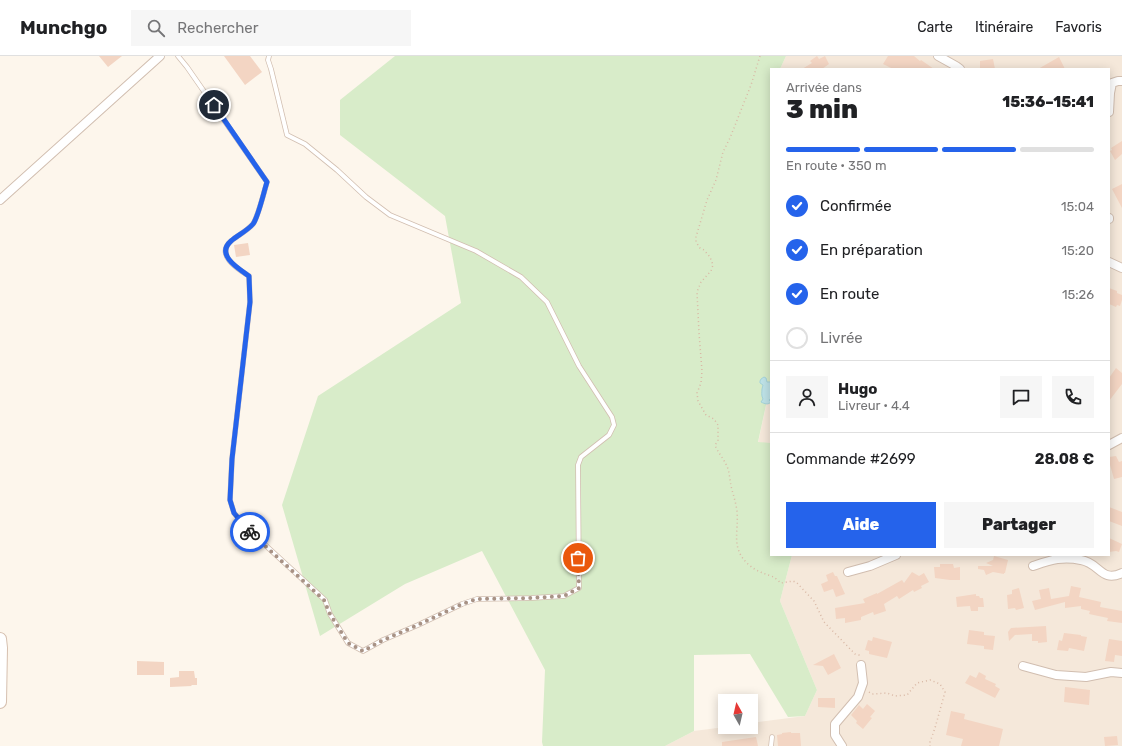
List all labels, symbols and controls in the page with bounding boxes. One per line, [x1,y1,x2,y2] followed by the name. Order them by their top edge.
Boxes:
[131,10,411,46] search box
[20,16,107,39] text: Munchgo
[145,17,167,39] icon: search
[177,19,258,37] text: Rechercher
[917,19,953,36] text: Carte
[975,19,1033,36] text: Itinéraire
[1055,19,1102,36] text: Favoris
[786,80,862,95] text: Arrivée dans
[197,88,231,122] pin
[1002,93,1094,111] text: 15:36–15:41
[203,94,225,116] icon: home
[786,94,858,125] text: 3 min
[786,158,887,173] text: En route · 350 m
[786,195,808,217] icon: check
[820,197,892,215] text: Confirmée
[1061,199,1094,214] text: 15:04
[786,239,808,261] icon: check
[820,241,923,259] text: En préparation
[1061,243,1094,258] text: 15:20
[786,283,808,305] icon: check
[820,285,879,303] text: En route
[1062,287,1094,302] text: 15:26
[820,329,863,347] text: Livrée
[786,376,828,418] button: person
[1000,376,1042,418] button: chat
[1052,376,1094,418] button: phone
[838,380,877,398] text: Hugo
[838,398,910,413] text: Livreur · 4.4
[786,450,916,468] text: Commande #2699
[1035,450,1094,468] text: 28.08 €
[786,502,936,548] button: Aide
[944,502,1094,548] button: Partager
[230,512,270,552] courier
[239,521,261,543] icon: bike
[561,541,595,575] pin
[567,547,589,569] icon: bag
[718,694,758,734] north arrow
[718,694,758,734] map controls

